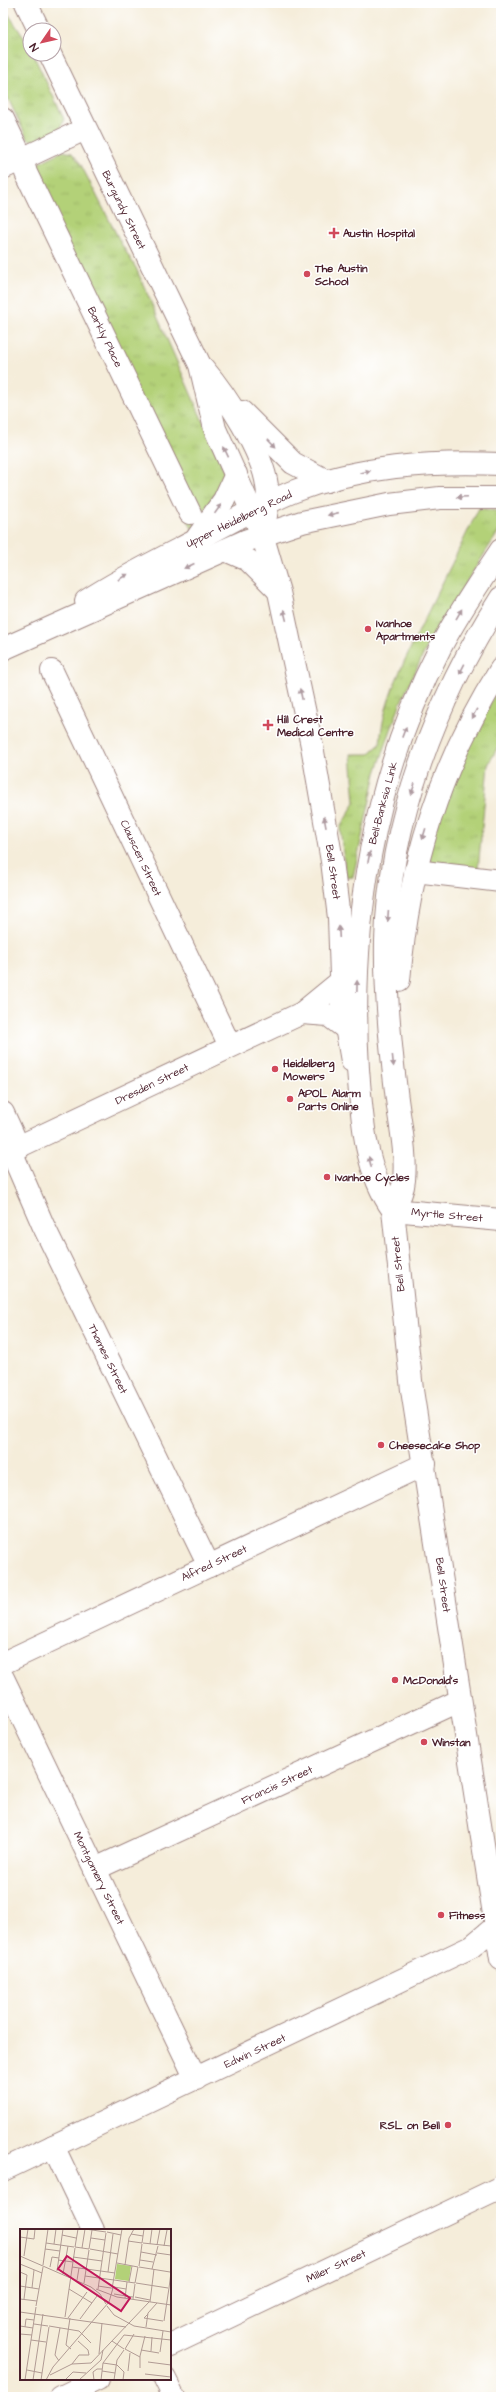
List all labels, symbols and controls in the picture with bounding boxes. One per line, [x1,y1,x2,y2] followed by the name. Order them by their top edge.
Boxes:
[22,22,62,62] north arrow
[26,40,42,54] text: N
[97,168,150,253] street label: Burgundy Street
[343,226,415,242] place label: Austin Hospital
[328,227,340,239] marker: Austin Hospital
[314,261,368,289] place label: The Austin School
[302,269,312,279] marker: The Austin School
[83,304,126,370] street label: Barkly Place
[268,438,277,448] one-way arrow
[223,446,229,457] one-way arrow
[359,469,372,475] one-way arrow
[184,487,295,552] street label: Upper Heidelberg Road
[455,494,468,500] one-way arrow
[213,504,221,514] one-way arrow
[327,512,340,518] one-way arrow
[184,563,195,569] one-way arrow
[117,574,129,581] one-way arrow
[455,608,462,620] one-way arrow
[282,609,288,621] one-way arrow
[376,616,436,645] place label: Ivanhoe Apartments
[363,624,373,634] marker: Ivanhoe Apartments
[459,663,465,675] one-way arrow
[298,688,304,701] one-way arrow
[471,709,477,720] one-way arrow
[276,712,354,740] place label: Hill Crest Medical Centre
[262,719,274,731] marker: Hill Crest Medical Centre
[402,726,408,738] one-way arrow
[365,760,401,846] street label: Bell–Banksia Link
[410,784,416,796] one-way arrow
[322,816,328,828] one-way arrow
[117,817,166,899] street label: Clauscen Street
[421,828,427,840] one-way arrow
[322,843,344,901] street label: Bell Street
[366,851,372,863] one-way arrow
[384,910,391,922] one-way arrow
[336,926,343,938] one-way arrow
[353,980,360,992] one-way arrow
[390,1055,396,1067] one-way arrow
[282,1056,335,1084] place label: Heidelberg Mowers
[113,1059,192,1108] street label: Dresden Street
[270,1064,280,1074] marker: Heidelberg Mowers
[298,1086,361,1114] place label: APOL Alarm Parts Online
[285,1094,295,1104] marker: APOL Alarm Parts Online
[367,1156,373,1168] one-way arrow
[335,1170,410,1187] place label: Ivanhoe Cycles
[322,1172,332,1182] marker: Ivanhoe Cycles
[411,1204,484,1227] street label: Myrtle Street
[388,1235,408,1292] street label: Bell Street
[85,1321,132,1397] street label: Thames Street
[389,1438,481,1454] place label: Cheesecake Shop
[376,1440,386,1450] marker: Cheesecake Shop
[179,1541,250,1585] street label: Alfred Street
[432,1556,454,1614] street label: Bell Street
[403,1673,459,1688] place label: McDonald's
[390,1675,400,1685] marker: McDonald's
[431,1735,471,1750] place label: Winstan
[419,1737,429,1747] marker: Winstan
[239,1762,316,1808] street label: Francis Street
[69,1829,128,1928] street label: Montgomery Street
[449,1908,486,1923] place label: Fitness
[436,1910,446,1920] marker: Fitness
[222,2030,289,2072] street label: Edwin Street
[380,2118,440,2133] place label: RSL on Bell
[443,2120,453,2130] marker: RSL on Bell
[20,2229,171,2380] inset map
[304,2245,369,2286] street label: Miller Street

